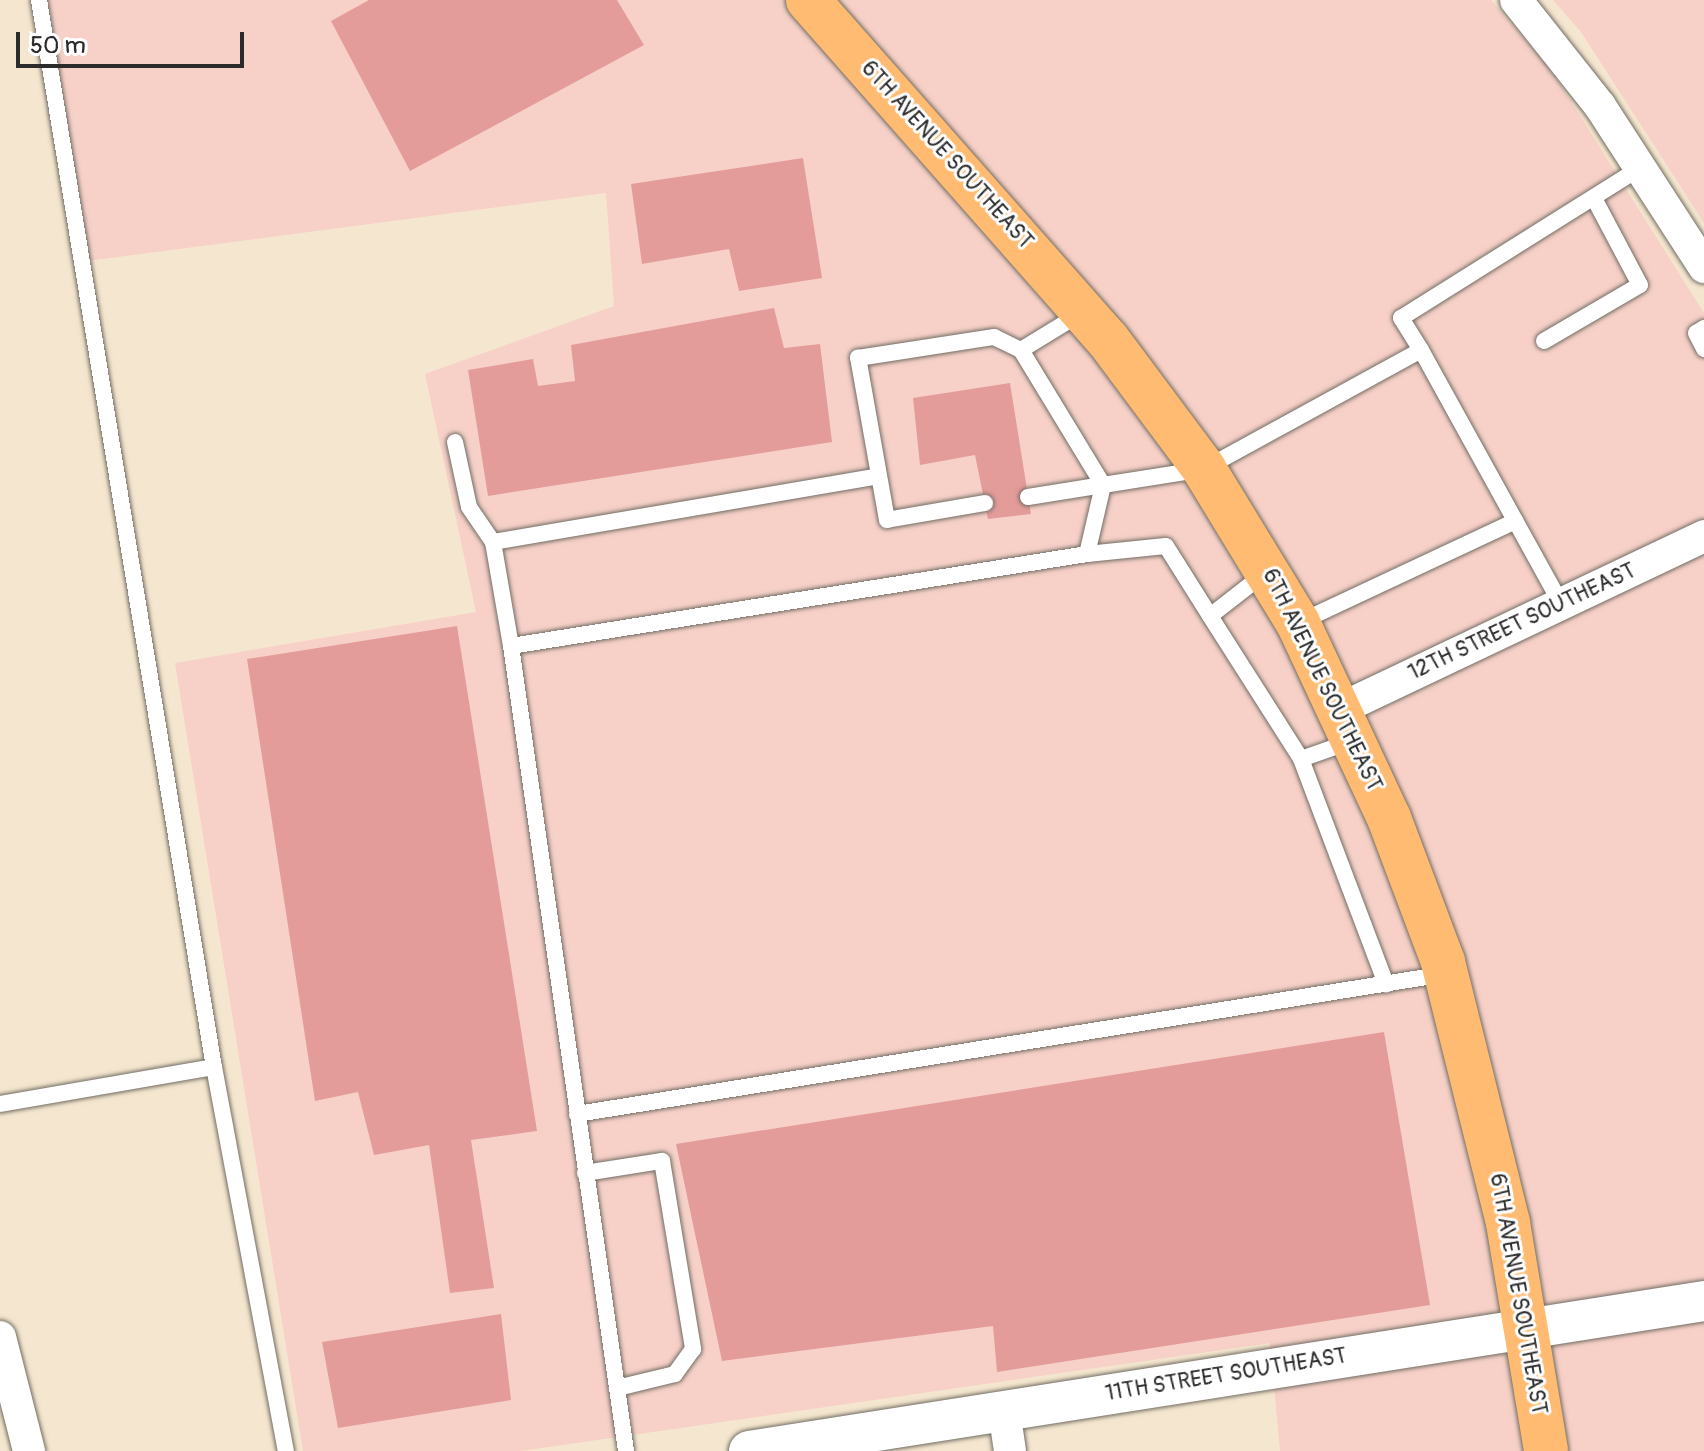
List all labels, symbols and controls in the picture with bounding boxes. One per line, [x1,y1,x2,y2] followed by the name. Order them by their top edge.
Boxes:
[20,16,248,66] scale bar
[30,31,86,60] text: 50 m
[856,55,1038,255] street label: 6TH AVENUE SOUTHEAST
[1404,558,1640,686] street label: 12TH STREET SOUTHEAST
[1257,565,1387,795] street label: 6TH AVENUE SOUTHEAST
[1484,1172,1552,1416] street label: 6TH AVENUE SOUTHEAST
[1103,1343,1349,1407] street label: 11TH STREET SOUTHEAST

